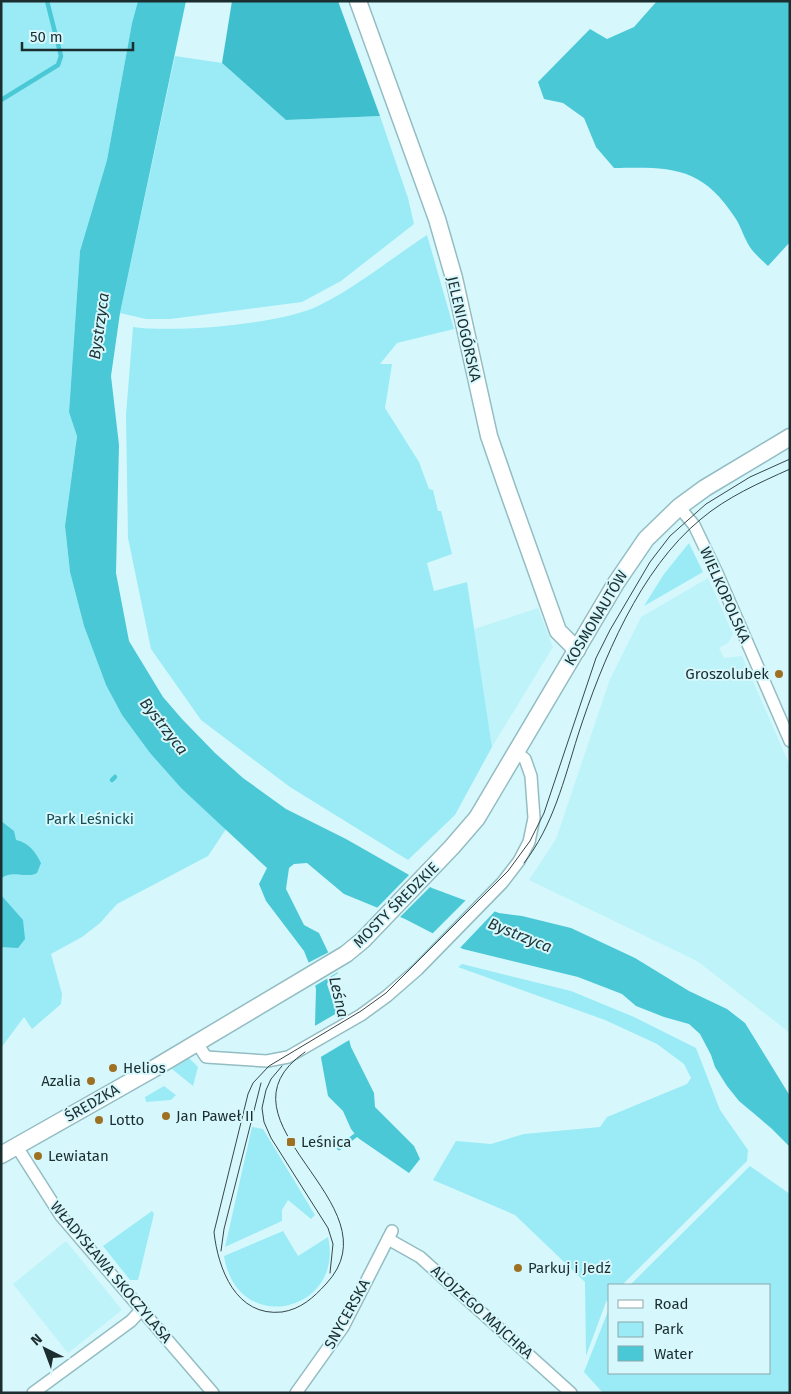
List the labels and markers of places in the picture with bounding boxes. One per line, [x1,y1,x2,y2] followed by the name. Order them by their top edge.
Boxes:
[685,665,769,683] place label: Groszolubek
[773,668,785,680] marker: Groszolubek
[123,1059,166,1077] place label: Helios
[107,1062,119,1074] marker: Helios
[41,1072,81,1090] place label: Azalia
[85,1075,97,1087] marker: Azalia
[176,1107,254,1125] place label: Jan Paweł II
[160,1110,172,1122] marker: Jan Paweł II
[109,1111,144,1129] place label: Lotto
[93,1114,105,1126] marker: Lotto
[301,1133,351,1151] place label: Leśnica
[285,1136,297,1148] marker: Leśnica
[48,1147,109,1165] place label: Lewiatan
[32,1150,44,1162] marker: Lewiatan
[528,1259,611,1277] place label: Parkuj i Jedź
[512,1262,524,1274] marker: Parkuj i Jedź

